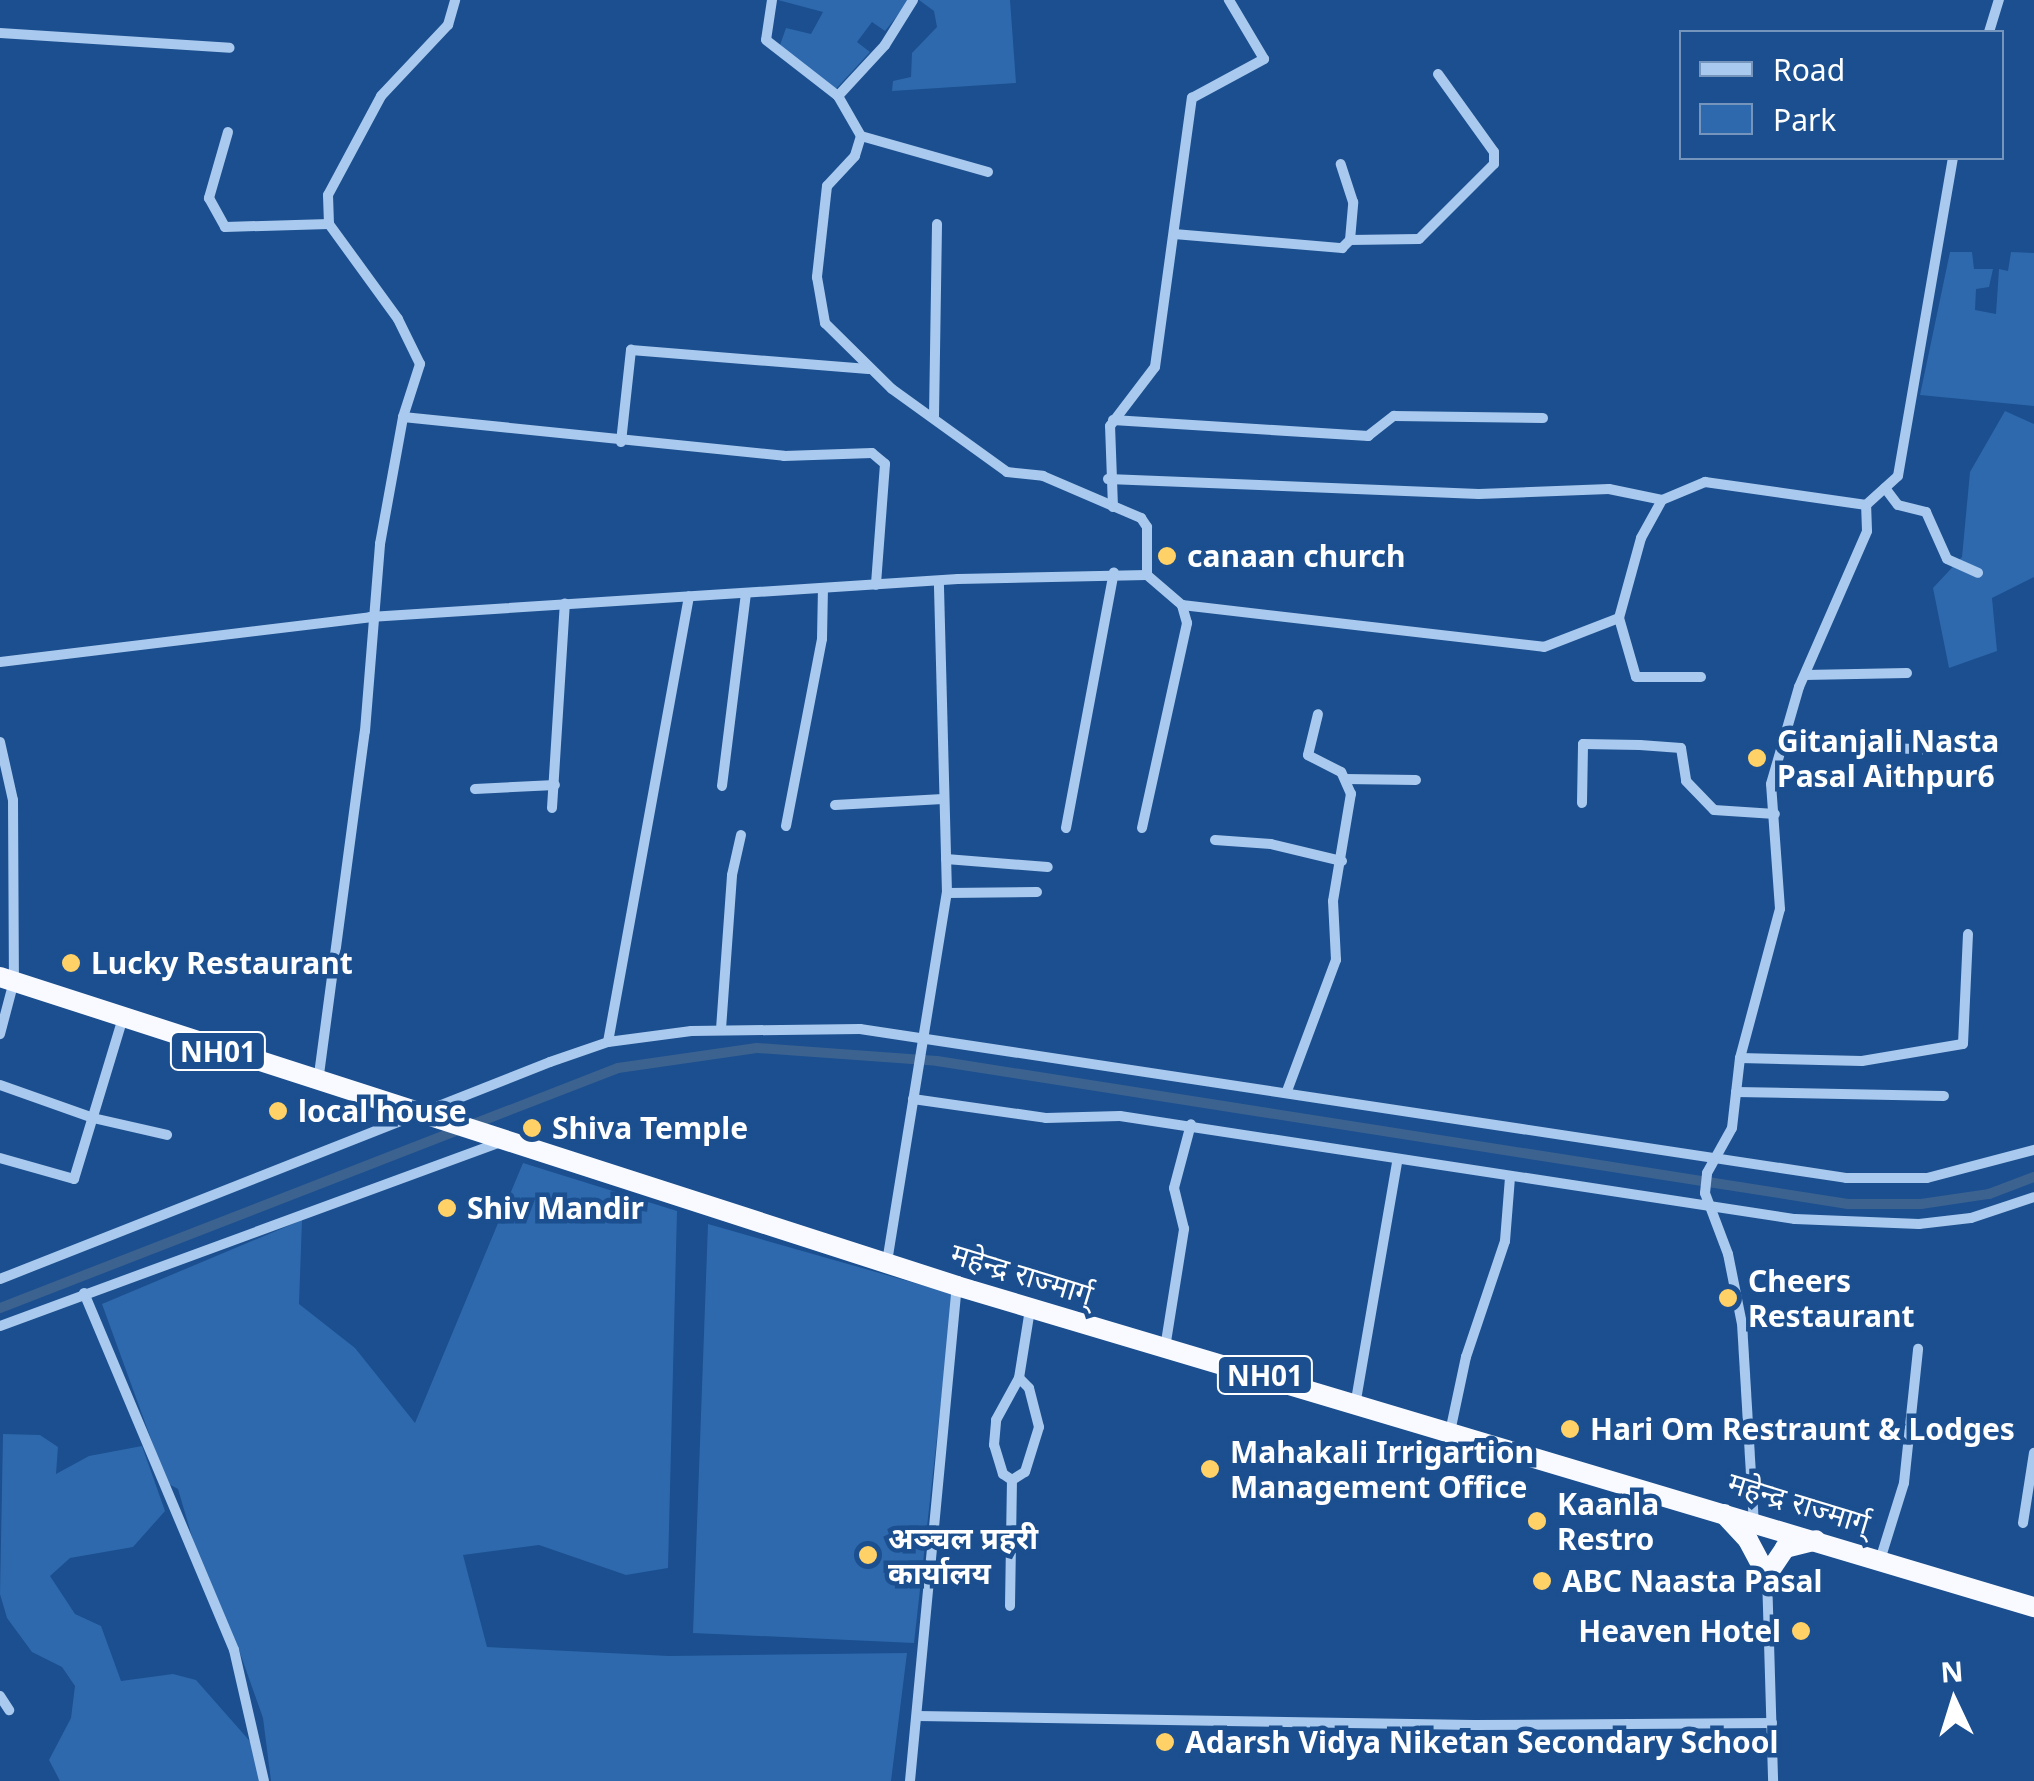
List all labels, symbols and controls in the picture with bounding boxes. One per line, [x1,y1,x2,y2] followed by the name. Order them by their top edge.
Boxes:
[1679,30,2004,160] legend
[1773,49,1845,90] text: Road
[1773,99,1836,140] text: Park
[1187,538,1405,574] place label: canaan church
[1156,545,1178,567] marker: canaan church
[1777,723,1999,794] place label: Gitanjali Nasta Pasal Aithpur6
[1746,747,1768,769] marker: Gitanjali Nasta Pasal Aithpur6
[91,945,353,981] place label: Lucky Restaurant
[60,952,82,974] marker: Lucky Restaurant
[168,1028,268,1074] road number: NH01
[298,1093,467,1129] place label: local house
[267,1100,289,1122] marker: local house
[552,1110,748,1146] place label: Shiva Temple
[521,1117,543,1139] marker: Shiva Temple
[467,1190,644,1226] place label: Shiv Mandir
[436,1197,458,1219] marker: Shiv Mandir
[947,1235,1097,1313] street label: महेन्द्र राज्मार्ग्
[1748,1263,1914,1334] place label: Cheers Restaurant
[1717,1287,1739,1309] marker: Cheers Restaurant
[1215,1352,1315,1398] road number: NH01
[1590,1411,2015,1447] place label: Hari Om Restraunt & Lodges
[1559,1418,1581,1440] marker: Hari Om Restraunt & Lodges
[1230,1434,1534,1504] place label: Mahakali Irrigartion Management Office
[1199,1458,1221,1480] marker: Mahakali Irrigartion Management Office
[1724,1464,1874,1542] street label: महेन्द्र राज्मार्ग्
[1557,1486,1659,1556] place label: Kaanla Restro
[1526,1510,1548,1532] marker: Kaanla Restro
[888,1520,1038,1590] place label: अञ्चल प्रहरी कार्यालय
[857,1544,879,1566] marker: अञ्चल प्रहरी कार्यालय
[1562,1563,1823,1599] place label: ABC Naasta Pasal
[1531,1570,1553,1592] marker: ABC Naasta Pasal
[1578,1613,1781,1649] place label: Heaven Hotel
[1790,1620,1812,1642] marker: Heaven Hotel
[1904,1651,2004,1751] north arrow
[1939,1651,1965,1691] text: N
[1185,1724,1778,1760] place label: Adarsh Vidya Niketan Secondary School
[1154,1731,1176,1753] marker: Adarsh Vidya Niketan Secondary School

